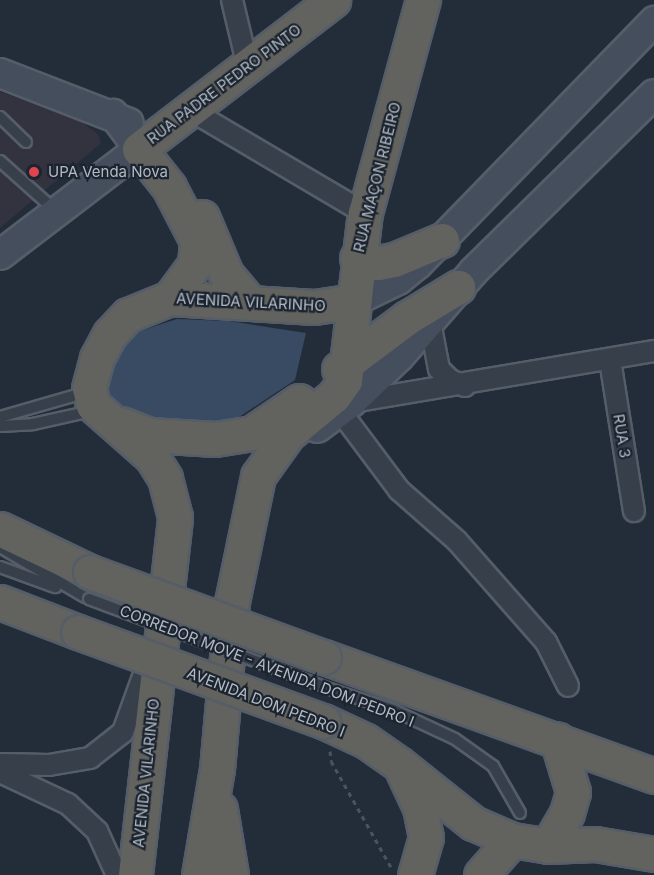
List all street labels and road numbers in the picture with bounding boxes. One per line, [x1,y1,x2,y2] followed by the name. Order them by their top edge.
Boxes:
[144,20,304,148] street label: RUA PADRE PEDRO PINTO
[350,100,404,254] street label: RUA MAÇON RIBEIRO
[176,289,326,315] street label: AVENIDA VILARINHO
[610,413,634,459] street label: RUA 3
[117,601,417,731] street label: CORREDOR MOVE - AVENIDA DOM PEDRO I
[184,664,348,740] street label: AVENIDA DOM PEDRO I
[129,698,163,848] street label: AVENIDA VILARINHO

